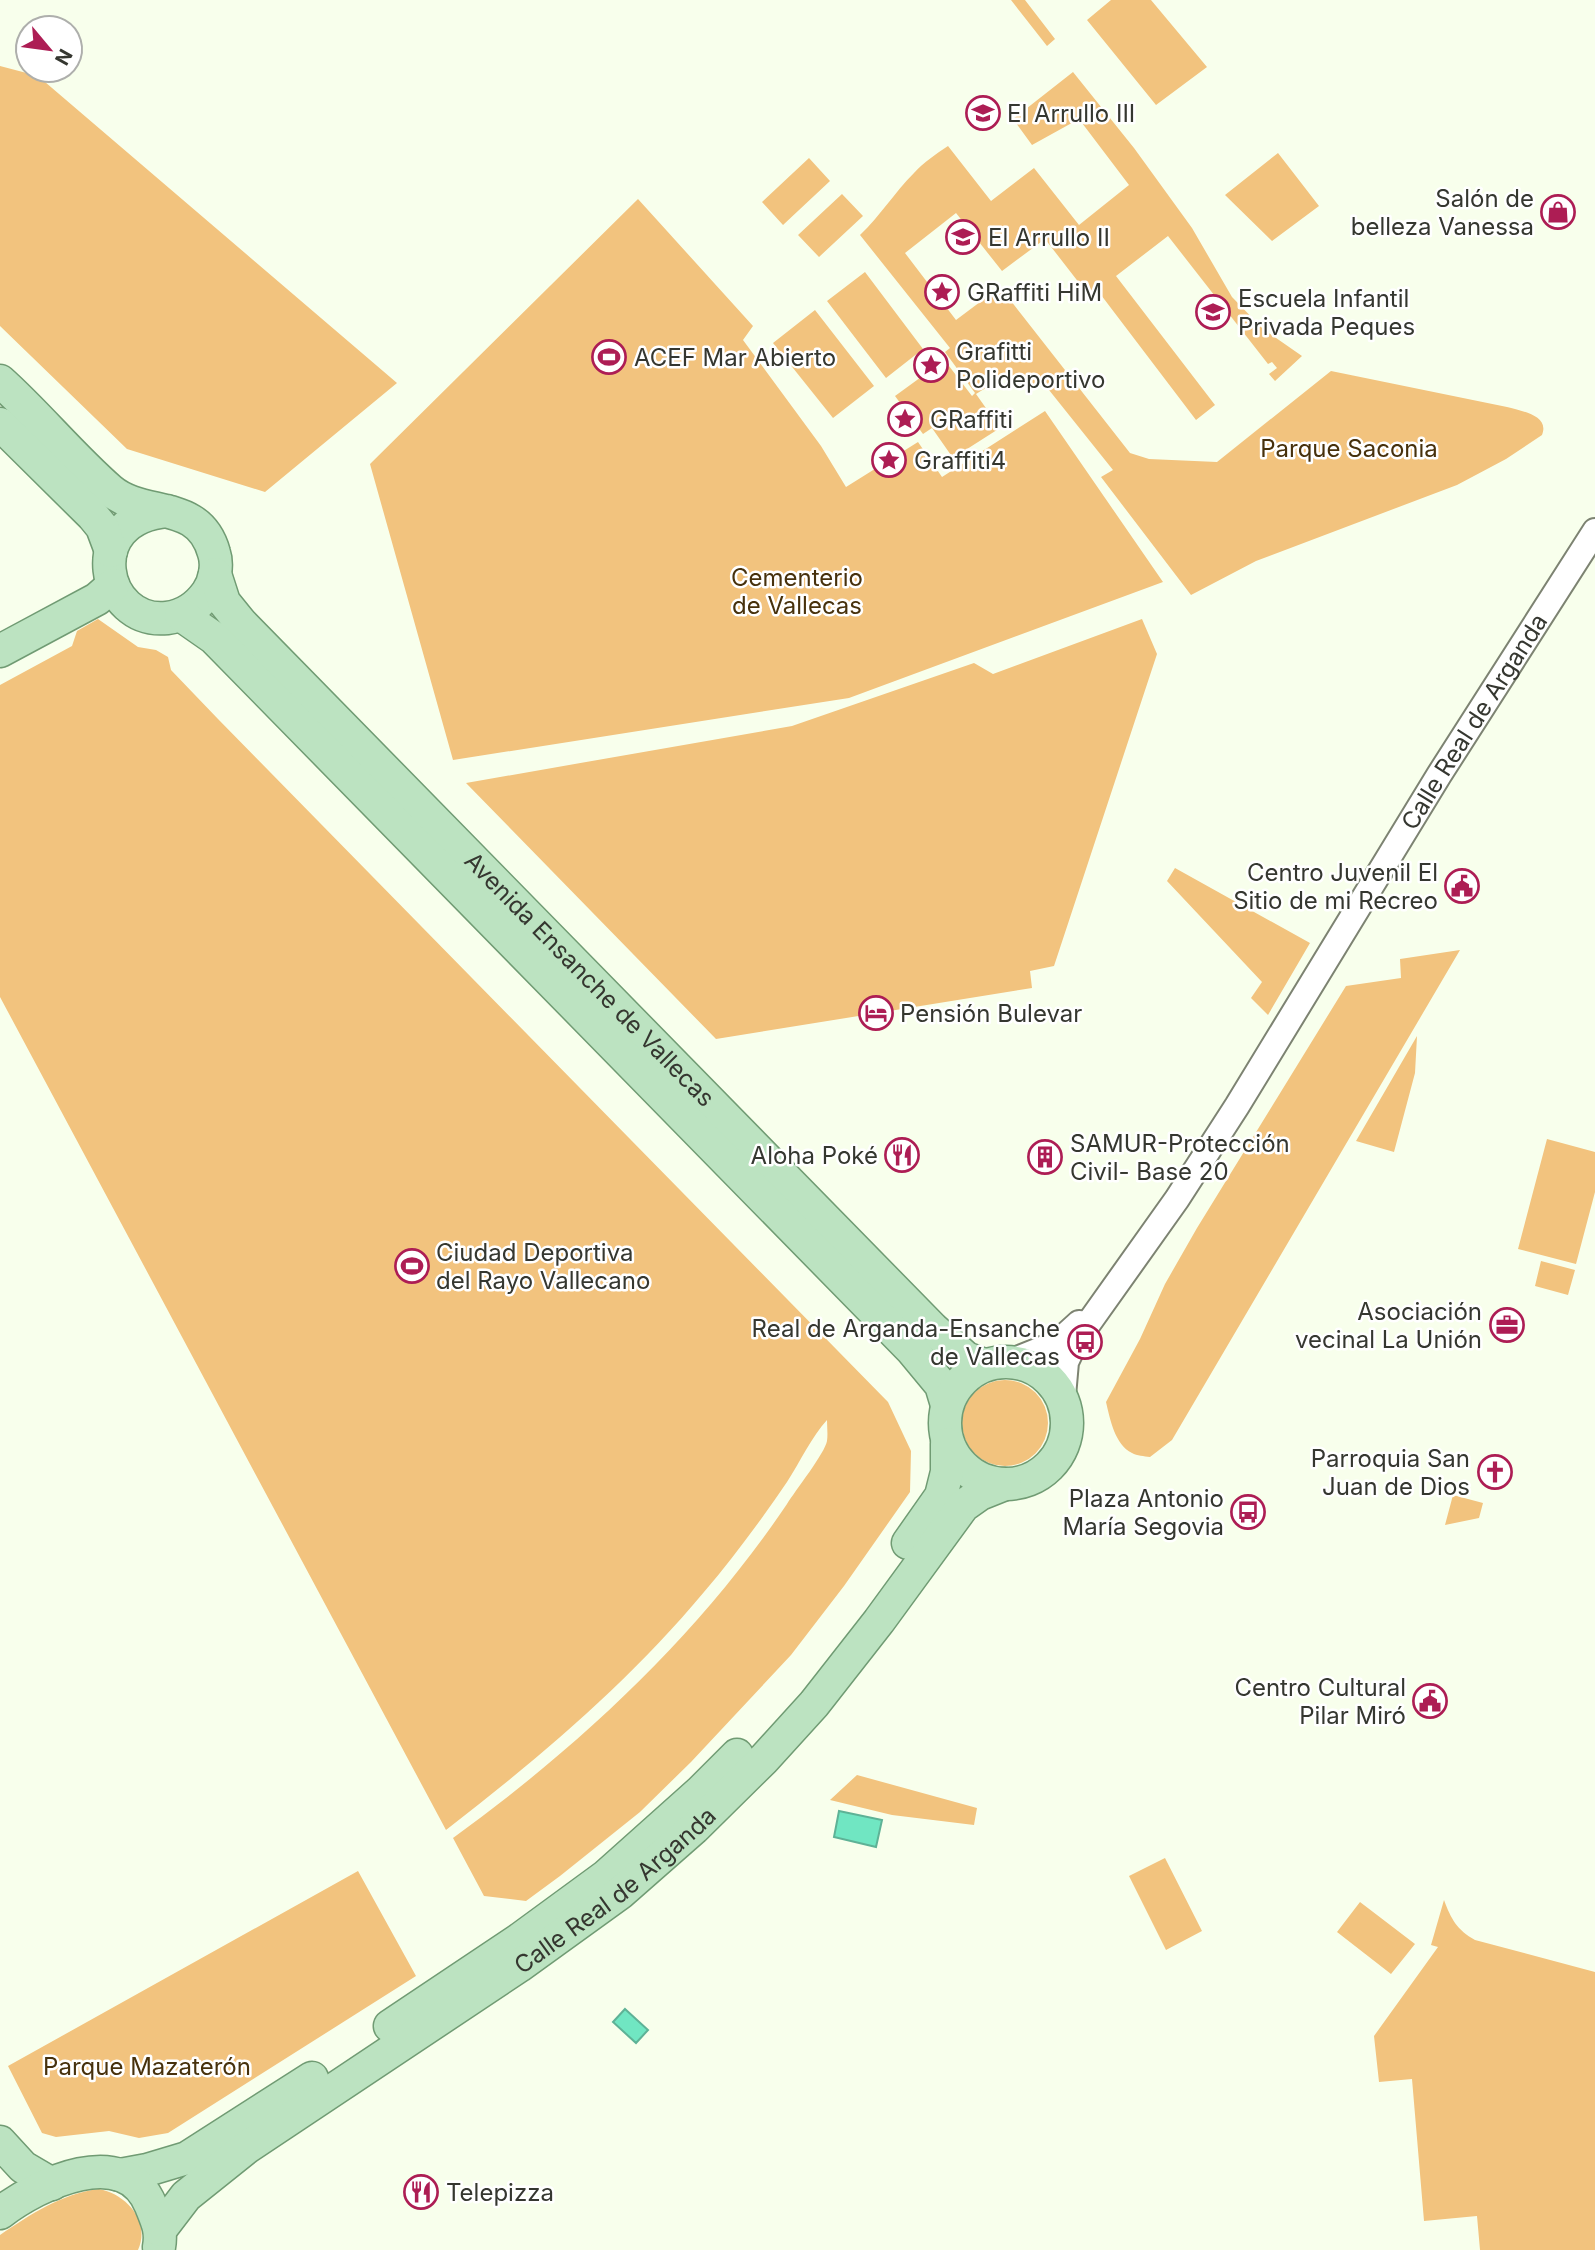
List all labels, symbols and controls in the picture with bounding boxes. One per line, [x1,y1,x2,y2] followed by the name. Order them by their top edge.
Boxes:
[14,14,84,84] north arrow
[50,45,77,69] text: N
[964,94,1002,132] school or university icon: El Arrullo III
[1007,99,1135,128] place label: El Arrullo III
[1351,184,1534,241] place label: Salón de belleza Vanessa
[1539,193,1577,231] shop icon: Salón de belleza Vanessa
[944,218,982,256] school or university icon: El Arrullo II
[988,223,1110,252] place label: El Arrullo II
[923,273,961,311] place icon: GRaffiti HiM
[967,278,1102,307] place label: GRaffiti HiM
[1238,284,1415,341] place label: Escuela Infantil Privada Peques
[1194,293,1232,331] school or university icon: Escuela Infantil Privada Peques
[956,337,1105,394] place label: Grafitti Polideportivo
[590,338,628,376] sports icon: ACEF Mar Abierto
[634,343,836,372] place label: ACEF Mar Abierto
[912,346,950,384] place icon: Grafitti Polideportivo
[886,400,924,438] place icon: GRaffiti
[930,405,1013,434] place label: GRaffiti
[1260,434,1438,463] park label: Parque Saconia
[870,441,908,479] place icon: Graffiti4
[914,446,1006,475] place label: Graffiti4
[731,563,863,620] park label: Cementerio de Vallecas
[1395,608,1553,835] street label: Calle Real de Arganda
[459,846,721,1112] street label: Avenida Ensanche de Vallecas
[1233,858,1438,915] place label: Centro Juvenil El Sitio de mi Recreo
[1443,867,1481,905] public building icon: Centro Juvenil El Sitio de mi Recreo
[857,994,895,1032] hotel icon: Pensión Bulevar
[900,999,1082,1028] place label: Pensión Bulevar
[1070,1129,1290,1186] place label: SAMUR-Protección Civil- Base 20
[883,1136,921,1174] restaurant icon: Aloha Poké
[1026,1138,1064,1176] building icon: SAMUR-Protección Civil- Base 20
[751,1141,878,1170] place label: Aloha Poké
[436,1238,650,1295] place label: Ciudad Deportiva del Rayo Vallecano
[393,1247,431,1285] sports icon: Ciudad Deportiva del Rayo Vallecano
[1295,1297,1482,1354] place label: Asociación vecinal La Unión
[1488,1306,1526,1344] office icon: Asociación vecinal La Unión
[752,1314,1060,1371] place label: Real de Arganda-Ensanche de Vallecas
[1066,1323,1104,1361] bus stop icon: Real de Arganda-Ensanche de Vallecas
[1311,1444,1470,1501] place label: Parroquia San Juan de Dios
[1476,1453,1514,1491] church icon: Parroquia San Juan de Dios
[1063,1484,1224,1541] place label: Plaza Antonio María Segovia
[1229,1493,1267,1531] bus stop icon: Plaza Antonio María Segovia
[1234,1673,1406,1730] place label: Centro Cultural Pilar Miró
[1411,1682,1449,1720] public building icon: Centro Cultural Pilar Miró
[508,1801,721,1979] street label: Calle Real de Arganda
[43,2052,251,2081] park label: Parque Mazaterón
[402,2173,440,2211] restaurant icon: Telepizza
[446,2178,554,2207] place label: Telepizza

